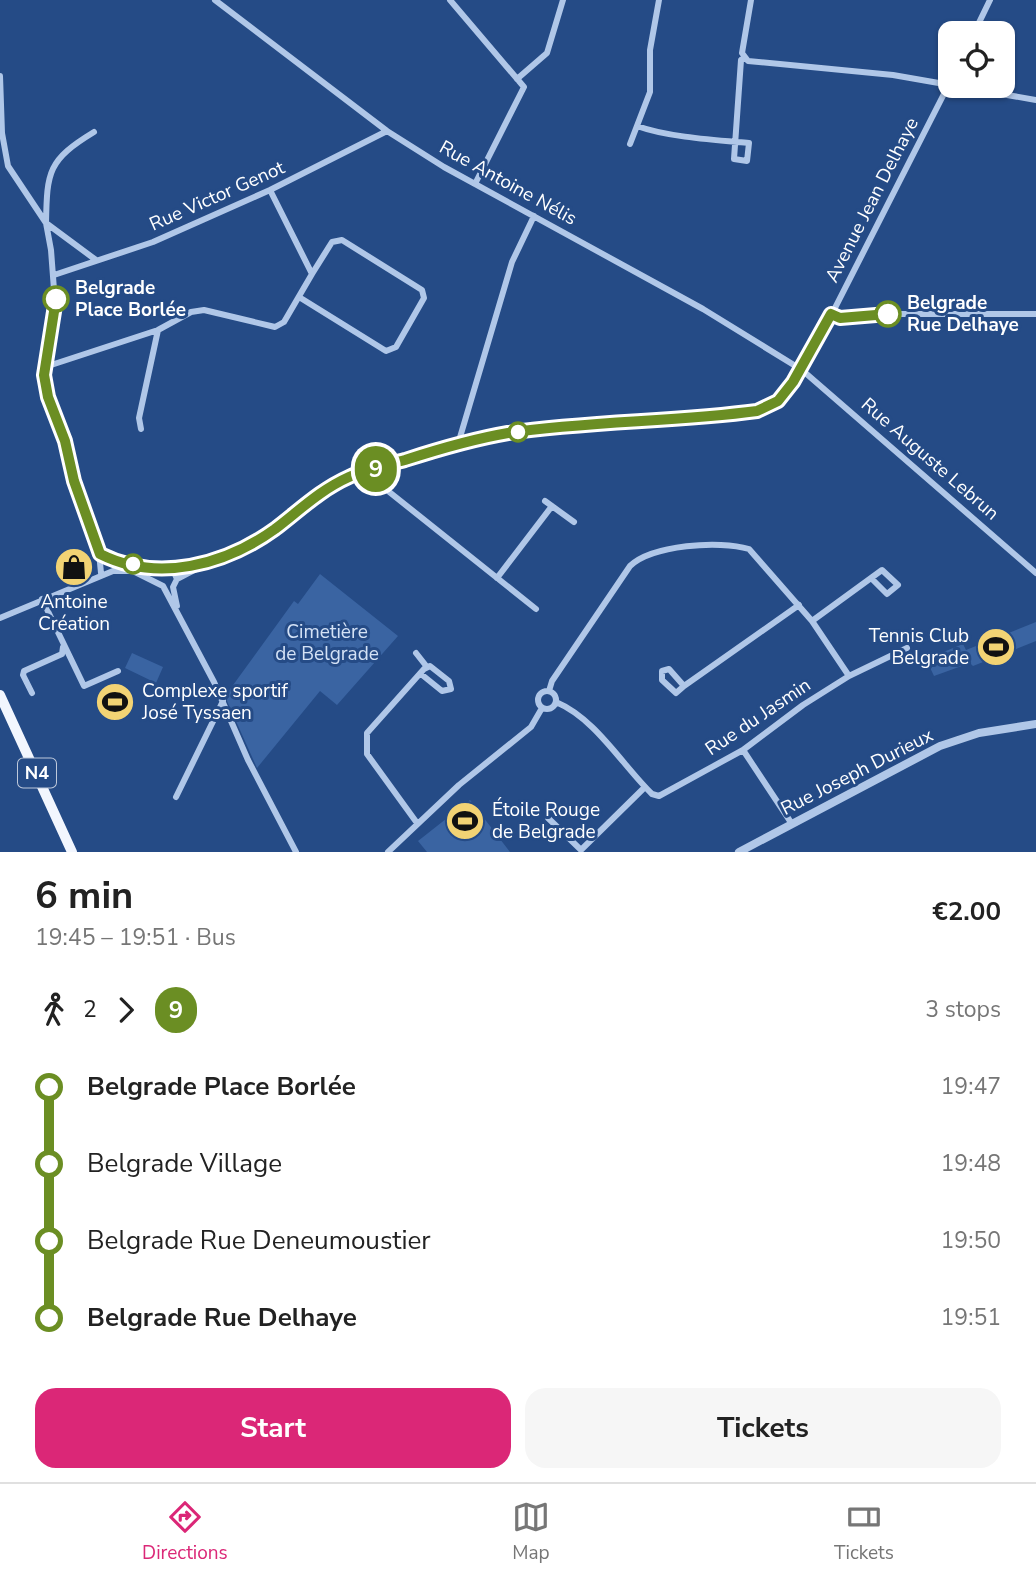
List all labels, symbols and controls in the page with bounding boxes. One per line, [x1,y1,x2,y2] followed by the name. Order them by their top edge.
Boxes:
[938,21,1015,98] map controls
[938,21,1015,98] button: locate
[819,113,925,287] street label: Avenue Jean Delhaye
[435,134,581,232] street label: Rue Antoine Nélis
[145,154,289,237] street label: Rue Victor Genot
[75,275,186,323] place label: Belgrade Place Borlée
[43,286,69,312] marker: Belgrade Place Borlée
[907,290,1019,338] place label: Belgrade Rue Delhaye
[875,301,901,327] marker: Belgrade Rue Delhaye
[855,392,1005,526] street label: Rue Auguste Lebrun
[508,422,528,442] unlabelled marker
[353,446,399,492] line badge: 9
[369,453,383,485] text: 9
[53,546,95,588] shop icon: Antoine Création
[123,554,143,574] unlabelled marker
[38,589,110,637] place label: Antoine Création
[275,619,379,667] park label: Cimetière de Belgrade
[869,623,969,671] place label: Tennis Club Belgrade
[975,626,1017,668] sports icon: Tennis Club Belgrade
[700,672,816,762] street label: Rue du Jasmin
[141,678,288,726] place label: Complexe sportif José Tyssaen
[94,681,136,723] sports icon: Complexe sportif José Tyssaen
[776,722,938,822] street label: Rue Joseph Durieux
[18,758,56,788] road number: N4
[492,797,600,845] place label: Étoile Rouge de Belgrade
[444,800,486,842] sports icon: Étoile Rouge de Belgrade
[35,870,133,921] text: 6 min
[932,894,1001,929] text: €2.00
[35,922,236,953] text: 19:45 – 19:51 · Bus
[35,991,73,1029] icon: walk
[107,991,145,1029] icon: forward
[83,994,97,1025] text: 2
[169,994,183,1026] text: 9
[925,994,1001,1025] text: 3 stops
[87,1069,356,1104] text: Belgrade Place Borlée
[941,1071,1001,1102] text: 19:47
[87,1146,282,1181] text: Belgrade Village
[941,1148,1001,1179] text: 19:48
[87,1223,431,1258] text: Belgrade Rue Deneumoustier
[941,1225,1001,1256] text: 19:50
[87,1300,357,1335] text: Belgrade Rue Delhaye
[941,1302,1001,1333] text: 19:51
[35,1388,511,1468] button: Start
[525,1388,1001,1468] button: Tickets
[142,1498,228,1566] tab: Directions
[512,1498,550,1566] tab: Map
[834,1498,894,1566] tab: Tickets

